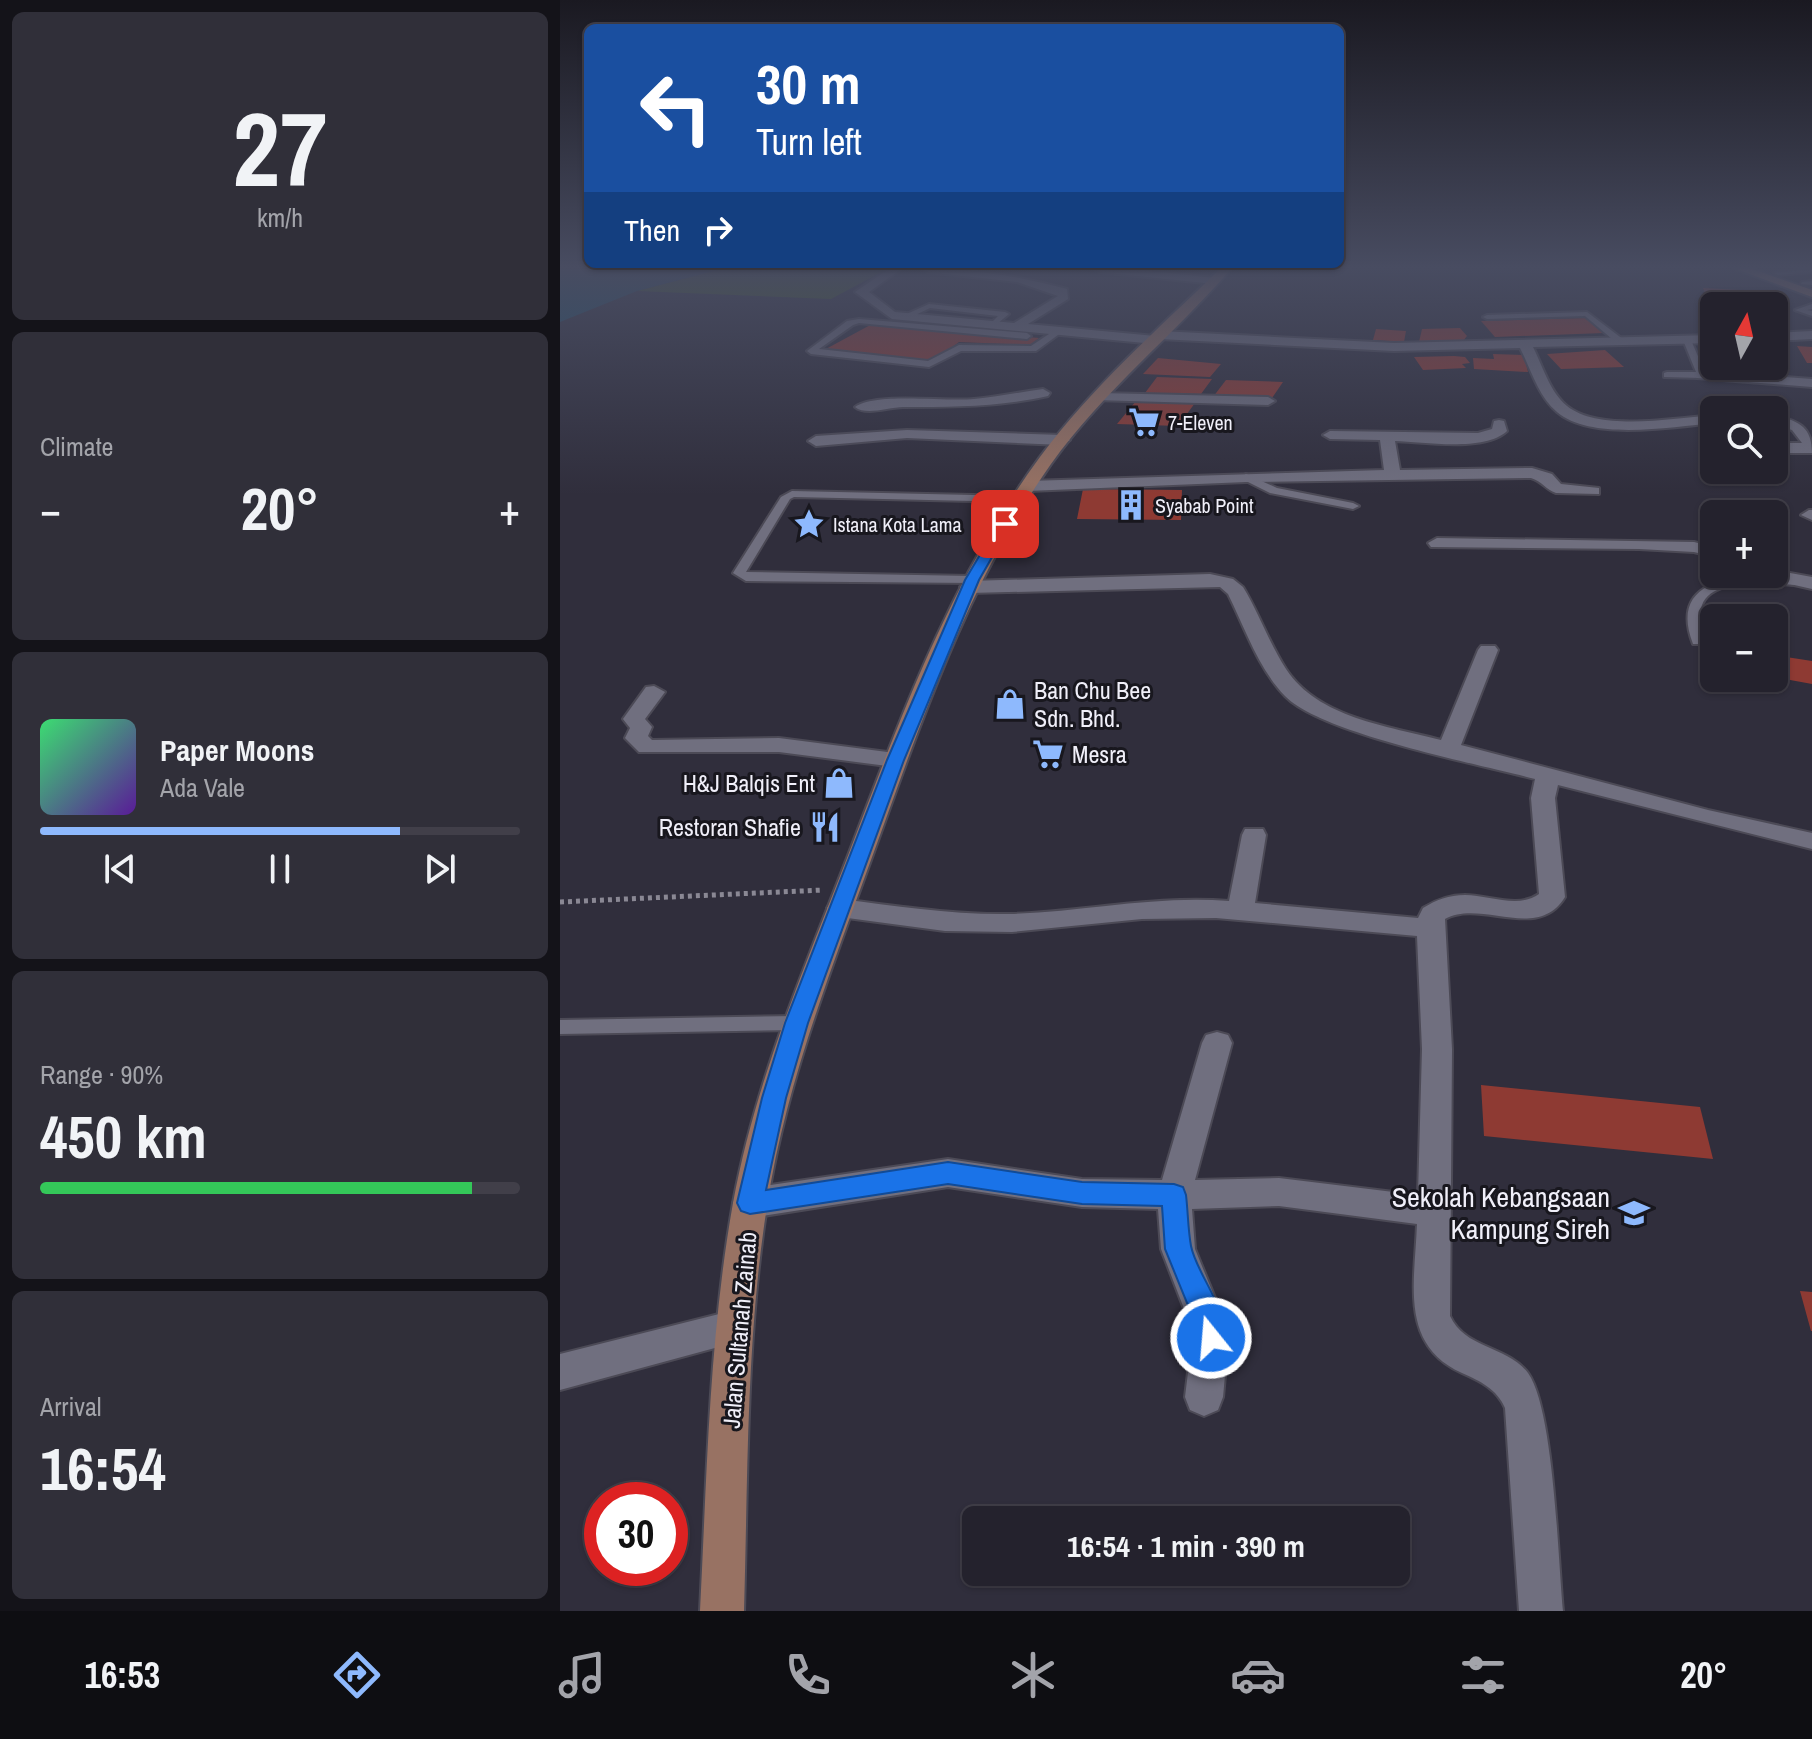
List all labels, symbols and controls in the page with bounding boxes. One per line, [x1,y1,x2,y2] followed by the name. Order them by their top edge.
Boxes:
[756,46,861,121] text: 30 m
[624,56,728,160] icon: left
[233,78,327,218] text: 27
[756,118,862,166] text: Turn left
[257,200,303,235] text: km/h
[696,208,740,252] icon: right
[624,210,680,250] text: Then
[1700,292,1788,380] north arrow
[1700,292,1788,692] map controls
[1700,396,1788,484] button: search
[1127,405,1161,439] supermarket icon: 7-Eleven
[1168,409,1233,436] place label: 7-Eleven
[40,429,113,464] text: Climate
[241,468,319,549] text: 20°
[40,479,61,539] text: −
[499,479,520,539] text: +
[1114,488,1148,522] building icon: Syabab Point
[971,490,1039,558] pin
[1155,492,1254,519] place label: Syabab Point
[1700,500,1788,588] button: +
[983,502,1027,546] icon: arrive
[792,507,826,541] place icon: Istana Kota Lama
[833,511,962,538] place label: Istana Kota Lama
[1700,604,1788,692] button: −
[1034,674,1151,734] place label: Ban Chu Bee Sdn. Bhd.
[993,687,1027,721] shop icon: Ban Chu Bee Sdn. Bhd.
[160,730,314,770] text: Paper Moons
[1031,737,1065,771] supermarket icon: Mesra
[1072,738,1127,770] place label: Mesra
[822,766,856,800] shop icon: H&J Balqis Ent
[683,767,816,799] place label: H&J Balqis Ent
[160,770,245,805] text: Ada Vale
[808,810,842,844] restaurant icon: Restoran Shafie
[659,811,801,843] place label: Restoran Shafie
[98,847,142,891] icon: previous
[258,847,302,891] icon: pause
[418,847,462,891] icon: next
[40,1057,163,1092] text: Range · 90%
[40,1096,207,1177] text: 450 km
[1392,1178,1610,1248] place label: Sekolah Kebangsaan Kampung Sireh
[1617,1196,1651,1230] school or university icon: Sekolah Kebangsaan Kampung Sireh
[714,1231,764,1429] street label: Jalan Sultanah Zainab
[1169,1296,1253,1380] position arrow
[40,1389,102,1424] text: Arrival
[40,1428,166,1509] text: 16:54
[584,1482,688,1586] speed limit sign: 30
[1067,1526,1305,1566] text: 16:54 · 1 min · 390 m
[329,1647,385,1703] icon: directions
[554,1647,610,1703] icon: music
[780,1647,836,1703] icon: phone
[1005,1647,1061,1703] icon: climate
[1230,1647,1286,1703] icon: car
[1455,1647,1511,1703] icon: filters
[85,1651,160,1699] text: 16:53
[1680,1651,1727,1699] text: 20°

